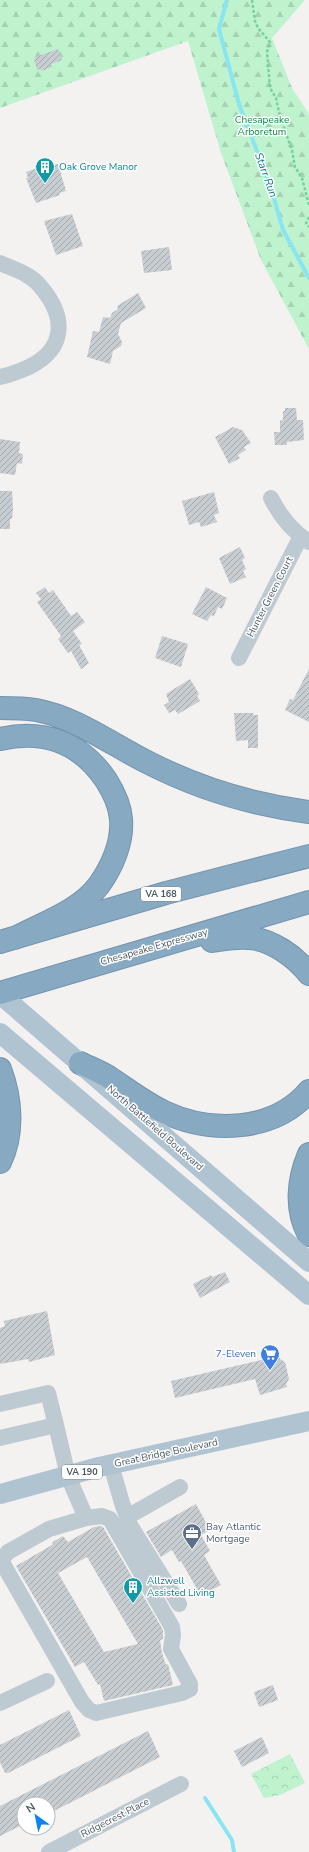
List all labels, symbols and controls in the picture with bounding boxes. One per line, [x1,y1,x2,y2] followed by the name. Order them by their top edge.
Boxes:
[235,113,289,139] park label: Chesapeake Arboretum
[251,150,281,200] water label: Starr Run
[34,156,56,184] building icon: Oak Grove Manor
[59,160,138,174] place label: Oak Grove Manor
[244,554,297,640] street label: Hunter Green Court
[141,887,181,901] road number: VA 168
[99,925,210,969] street label: Chesapeake Expressway
[104,1082,206,1174] street label: North Battlefield Boulevard
[259,1343,281,1371] supermarket icon: 7-Eleven
[216,1347,256,1361] place label: 7-Eleven
[113,1435,219,1471] street label: Great Bridge Boulevard
[62,1465,102,1479] road number: VA 190
[206,1520,261,1546] place label: Bay Atlantic Mortgage
[181,1522,203,1550] office icon: Bay Atlantic Mortgage
[147,1574,215,1600] place label: Allzwell Assisted Living
[122,1576,144,1604] building icon: Allzwell Assisted Living
[79,1795,151,1841] street label: Ridgecrest Place
[16,1796,56,1836] north arrow
[23,1800,38,1817] text: N

